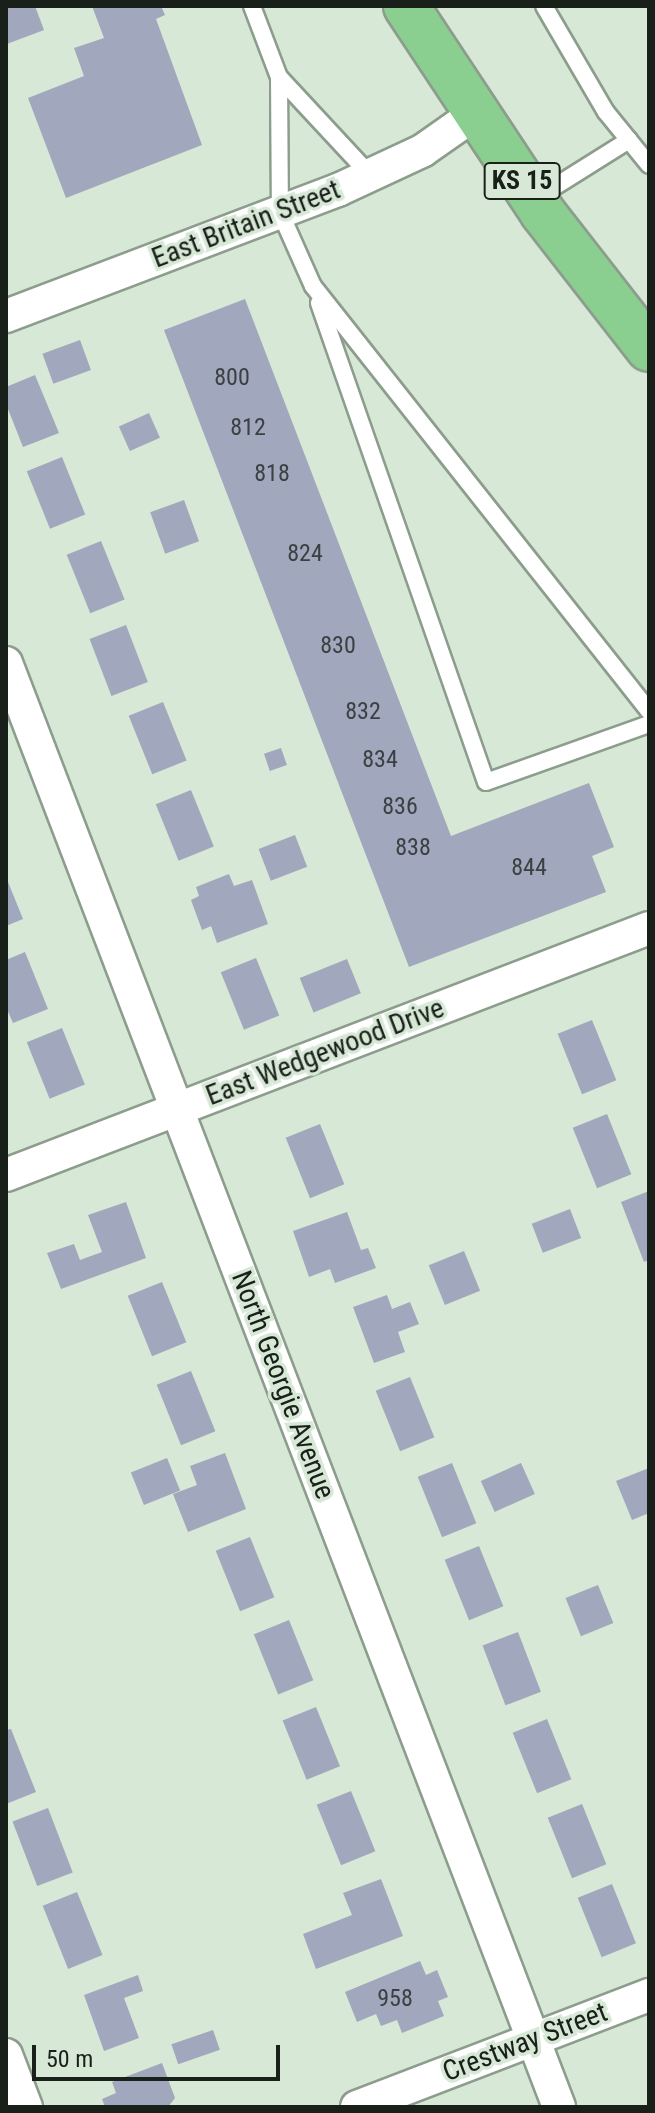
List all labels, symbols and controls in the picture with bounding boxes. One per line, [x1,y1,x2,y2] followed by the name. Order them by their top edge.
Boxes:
[482,159,562,203] road number: KS 15
[147,173,345,275] street label: East Britain Street
[214,364,250,392] house number: 800
[230,414,266,442] house number: 812
[254,460,290,488] house number: 818
[287,540,323,568] house number: 824
[320,632,356,660] house number: 830
[345,698,381,726] house number: 832
[362,746,398,774] house number: 834
[382,793,418,821] house number: 836
[395,834,431,862] house number: 838
[511,854,547,882] house number: 844
[201,991,449,1113] street label: East Wedgewood Drive
[224,1266,342,1504] street label: North Georgie Avenue
[377,1985,413,2013] house number: 958
[438,1995,612,2089] street label: Crestway Street
[36,2029,284,2079] scale bar
[46,2045,93,2073] text: 50 m

